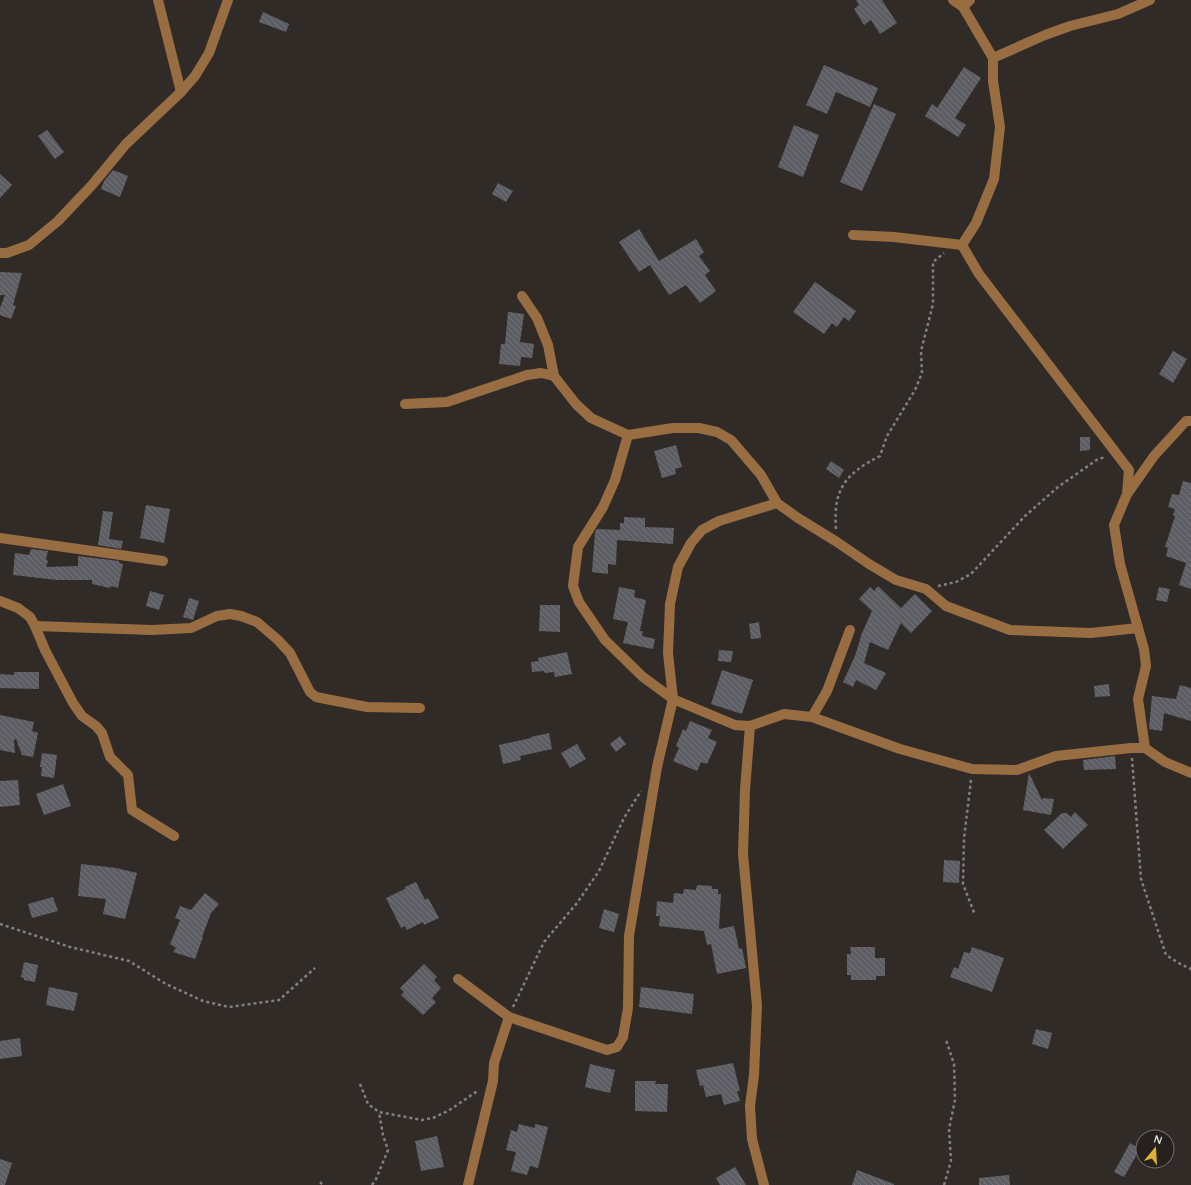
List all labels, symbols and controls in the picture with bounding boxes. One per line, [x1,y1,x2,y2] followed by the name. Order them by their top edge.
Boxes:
[1135,1129,1175,1169] north arrow
[1152,1132,1164,1147] text: N

